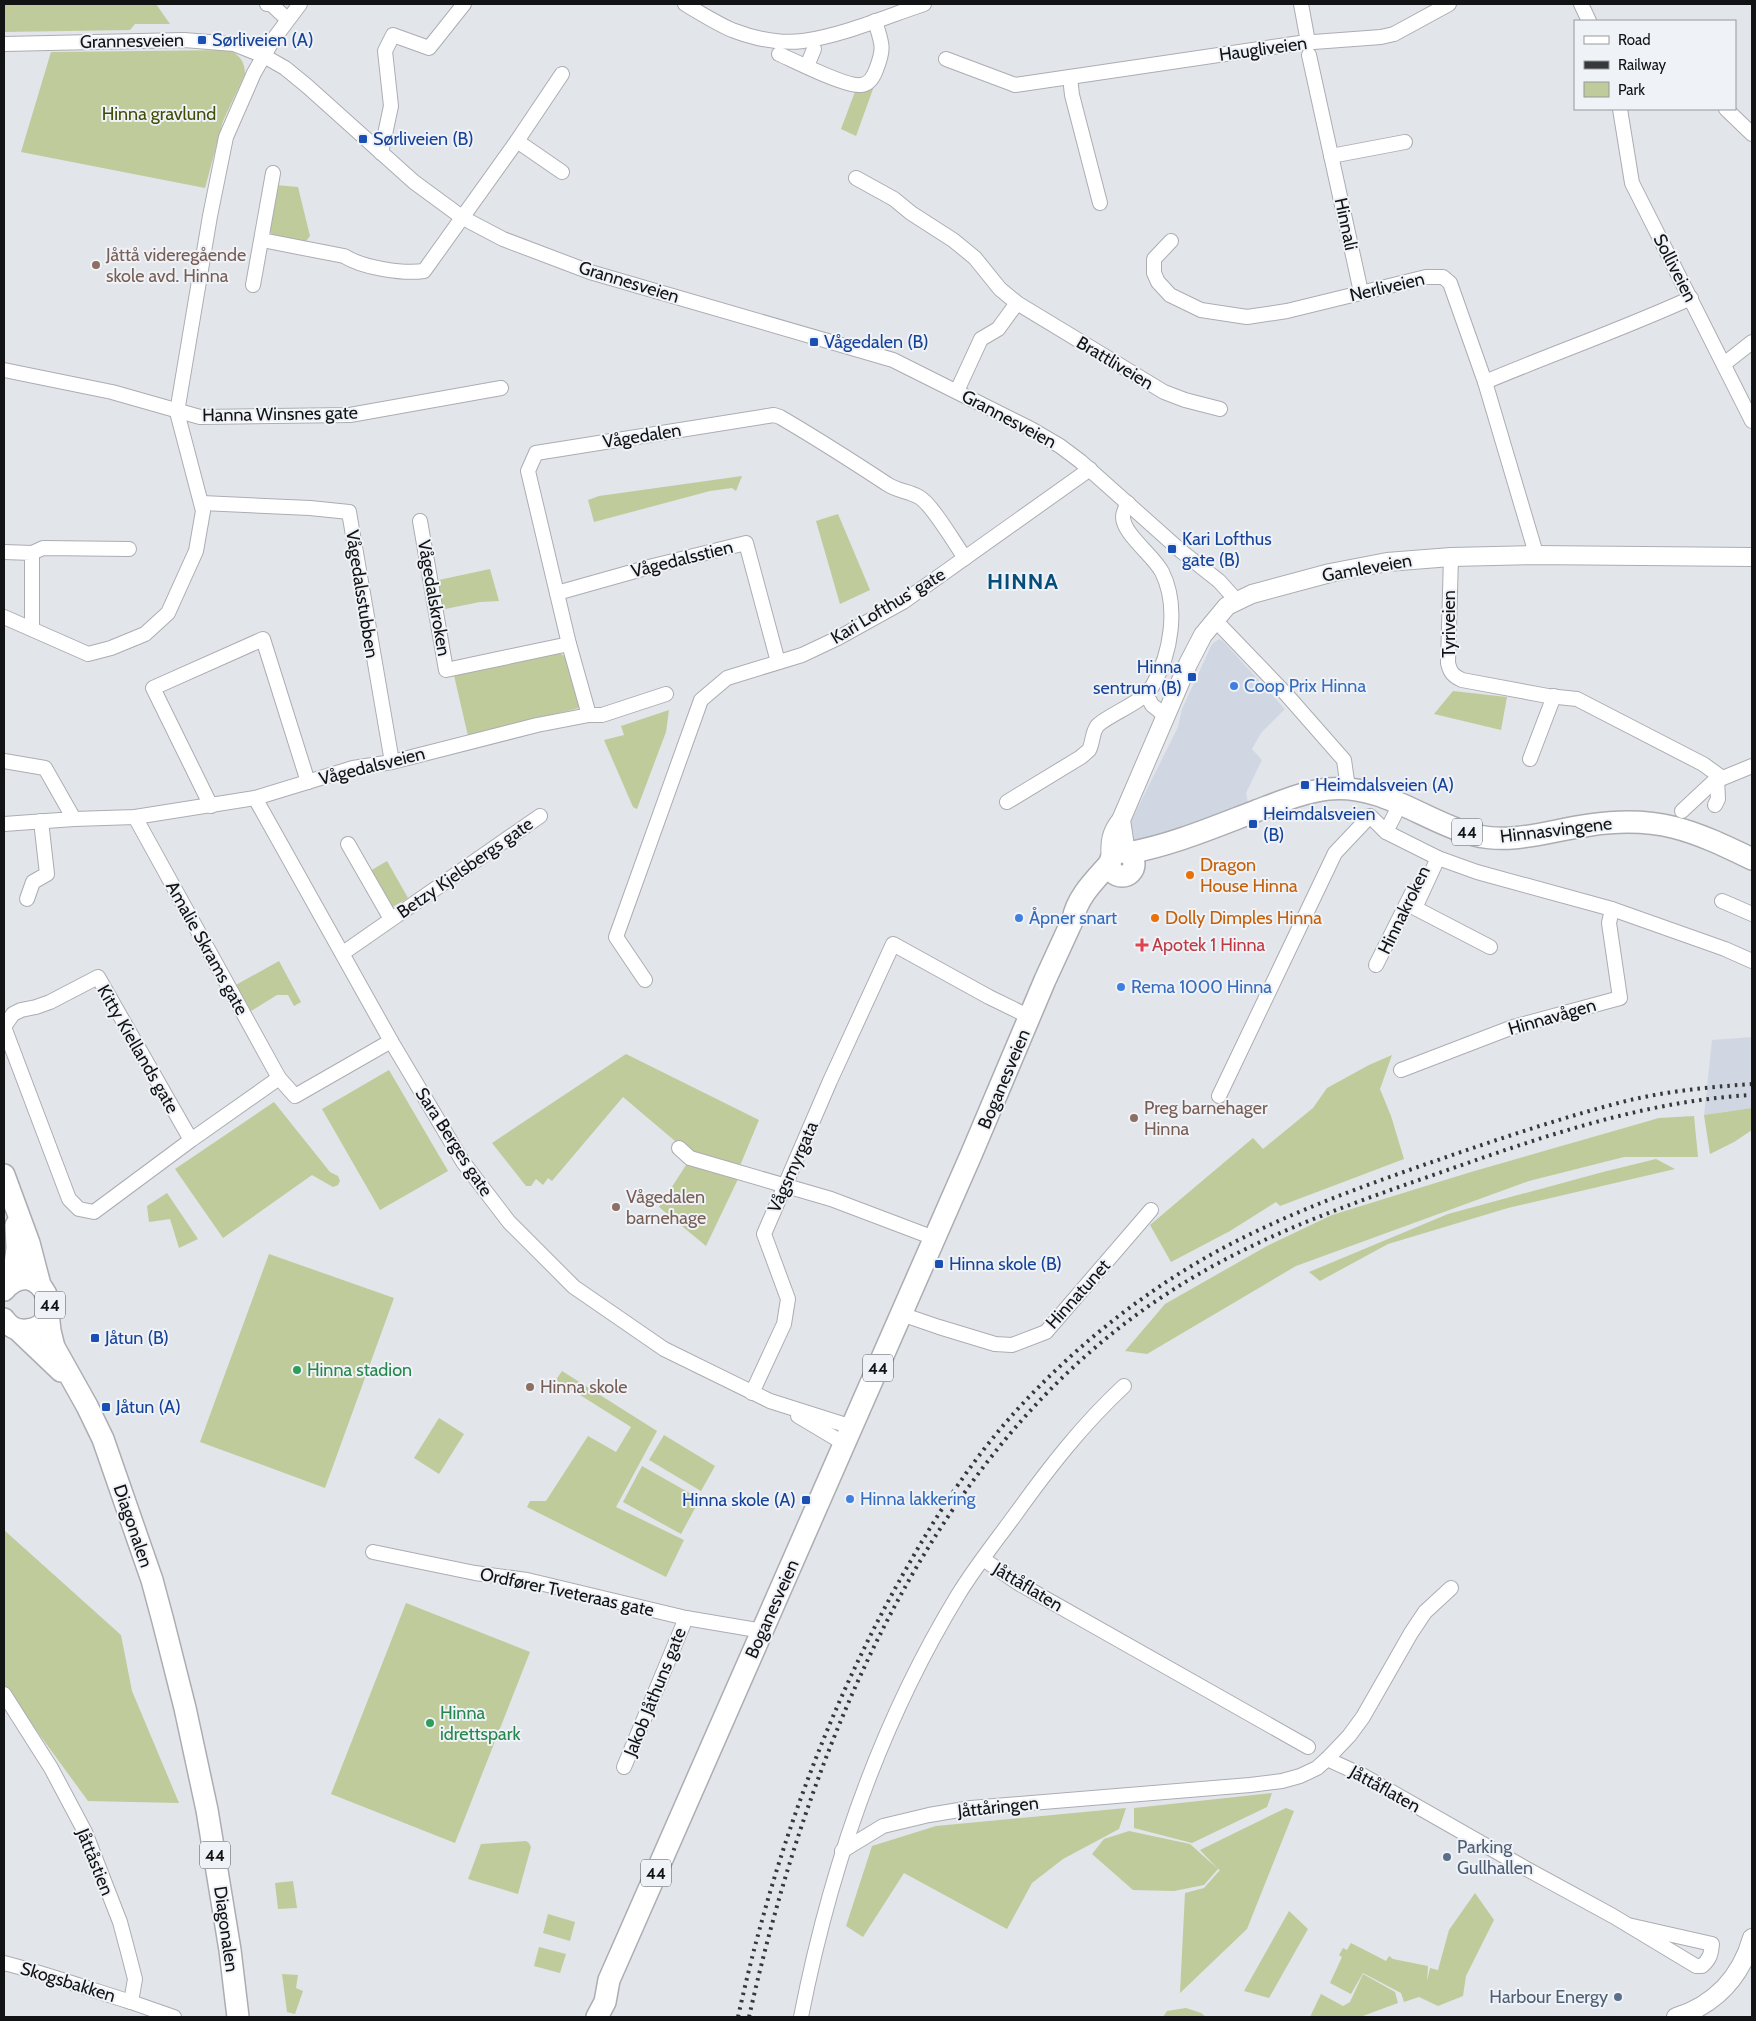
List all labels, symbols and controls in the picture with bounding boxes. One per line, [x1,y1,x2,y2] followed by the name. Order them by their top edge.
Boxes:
[1574,20,1736,110] legend
[80,29,184,53] street label: Grannesveien
[212,29,314,51] place label: Sørliveien (A)
[1618,31,1651,49] text: Road
[1218,32,1308,66] street label: Haugliveien
[196,34,208,46] marker: Sørliveien (A)
[1618,56,1667,74] text: Railway
[1618,81,1645,99] text: Park
[102,103,216,125] park label: Hinna gravlund
[373,128,474,150] place label: Sørliveien (B)
[357,133,369,145] marker: Sørliveien (B)
[1330,196,1362,252] street label: Hinnali
[1648,230,1702,306] street label: Solliveien
[105,244,246,287] place label: Jåttå videregående skole avd. Hinna
[576,256,682,308] street label: Grannesveien
[90,259,102,271] marker: Jåttå videregående skole avd. Hinna
[1347,268,1427,306] street label: Nerliveien
[824,331,929,353] place label: Vågedalen (B)
[1073,331,1157,395] street label: Brattliveien
[808,336,820,348] marker: Vågedalen (B)
[958,385,1060,453] street label: Grannesveien
[202,402,358,426] street label: Hanna Winsnes gate
[601,419,683,453] street label: Vågedalen
[341,528,383,660] street label: Vågedalsstubben
[1182,528,1272,571] place label: Kari Lofthus gate (B)
[629,536,735,582] street label: Vågedalsstien
[413,538,455,658] street label: Vågedalskroken
[1166,543,1178,555] marker: Kari Lofthus gate (B)
[1320,549,1414,587] street label: Gamleveien
[827,563,949,649] street label: Kari Lofthus' gate
[987,568,1059,595] district label: HINNA
[1438,590,1460,658] street label: Tyriveien
[1093,656,1182,699] place label: Hinna sentrum (B)
[1186,671,1198,683] marker: Hinna sentrum (B)
[1244,675,1366,697] place label: Coop Prix Hinna
[1228,680,1240,692] marker: Coop Prix Hinna
[317,742,427,790] street label: Vågedalsveien
[1315,774,1454,796] place label: Heimdalsveien (A)
[1299,779,1311,791] marker: Heimdalsveien (A)
[1263,803,1376,846] place label: Heimdalsveien (B)
[1499,812,1613,848] street label: Hinnasvingene
[393,813,537,923] street label: Betzy Kjelsbergs gate
[1247,818,1259,830] marker: Heimdalsveien (B)
[1452,819,1482,846] road number: 44
[1200,854,1298,897] place label: Dragon House Hinna
[1373,862,1435,958] street label: Hinnakroken
[1184,869,1196,881] marker: Dragon House Hinna
[161,877,253,1019] street label: Amalie Skrams gate
[1029,907,1117,929] place label: Åpner snart
[1165,907,1322,929] place label: Dolly Dimples Hinna
[1013,912,1025,924] marker: Åpner snart
[1149,912,1161,924] marker: Dolly Dimples Hinna
[1152,934,1266,956] place label: Apotek 1 Hinna
[1136,939,1148,951] marker: Apotek 1 Hinna
[1131,976,1272,998] place label: Rema 1000 Hinna
[92,981,184,1117] street label: Kitty Kiellands gate
[1115,981,1127,993] marker: Rema 1000 Hinna
[1506,994,1598,1040] street label: Hinnavågen
[973,1026,1035,1132] street label: Boganesveien
[411,1083,497,1201] street label: Sara Berges gate
[1144,1097,1268,1140] place label: Preg barnehager Hinna
[1128,1112,1140,1124] marker: Preg barnehager Hinna
[763,1118,823,1216] street label: Vågsmyrgata
[626,1186,706,1229] place label: Vågedalen barnehage
[610,1201,622,1213] marker: Vågedalen barnehage
[949,1253,1062,1275] place label: Hinna skole (B)
[1041,1255,1115,1333] street label: Hinnatunet
[933,1258,945,1270] marker: Hinna skole (B)
[35,1292,65,1318] road number: 44
[104,1327,169,1349] place label: Jåtun (B)
[89,1332,101,1344] marker: Jåtun (B)
[863,1355,893,1382] road number: 44
[307,1359,412,1381] place label: Hinna stadion
[291,1364,303,1376] marker: Hinna stadion
[540,1376,628,1398] place label: Hinna skole
[524,1381,536,1393] marker: Hinna skole
[115,1396,181,1418] place label: Jåtun (A)
[100,1401,112,1413] marker: Jåtun (A)
[109,1482,157,1570] street label: Diagonalen
[860,1488,977,1510] place label: Hinna lakkering
[682,1489,796,1511] place label: Hinna skole (A)
[844,1493,856,1505] marker: Hinna lakkering
[800,1494,812,1506] marker: Hinna skole (A)
[740,1556,804,1662] street label: Boganesveien
[988,1557,1067,1616] street label: Jåttåflaten
[478,1563,656,1621] street label: Ordfører Tveteraas gate
[619,1624,691,1761] street label: Jakob Jåthuns gate
[440,1702,521,1745] place label: Hinna idrettspark
[424,1717,436,1729] marker: Hinna idrettspark
[1345,1760,1424,1817] street label: Jåttåflaten
[955,1792,1040,1822] street label: Jåttåringen
[71,1824,118,1899] street label: Jåttåstien
[1457,1836,1533,1879] place label: Parking Gullhallen
[200,1842,230,1868] road number: 44
[1441,1851,1453,1863] marker: Parking Gullhallen
[641,1860,671,1886] road number: 44
[209,1885,243,1973] street label: Diagonalen
[18,1957,118,2007] street label: Skogsbakken
[1489,1986,1608,2008] place label: Harbour Energy
[1612,1991,1624,2003] marker: Harbour Energy

